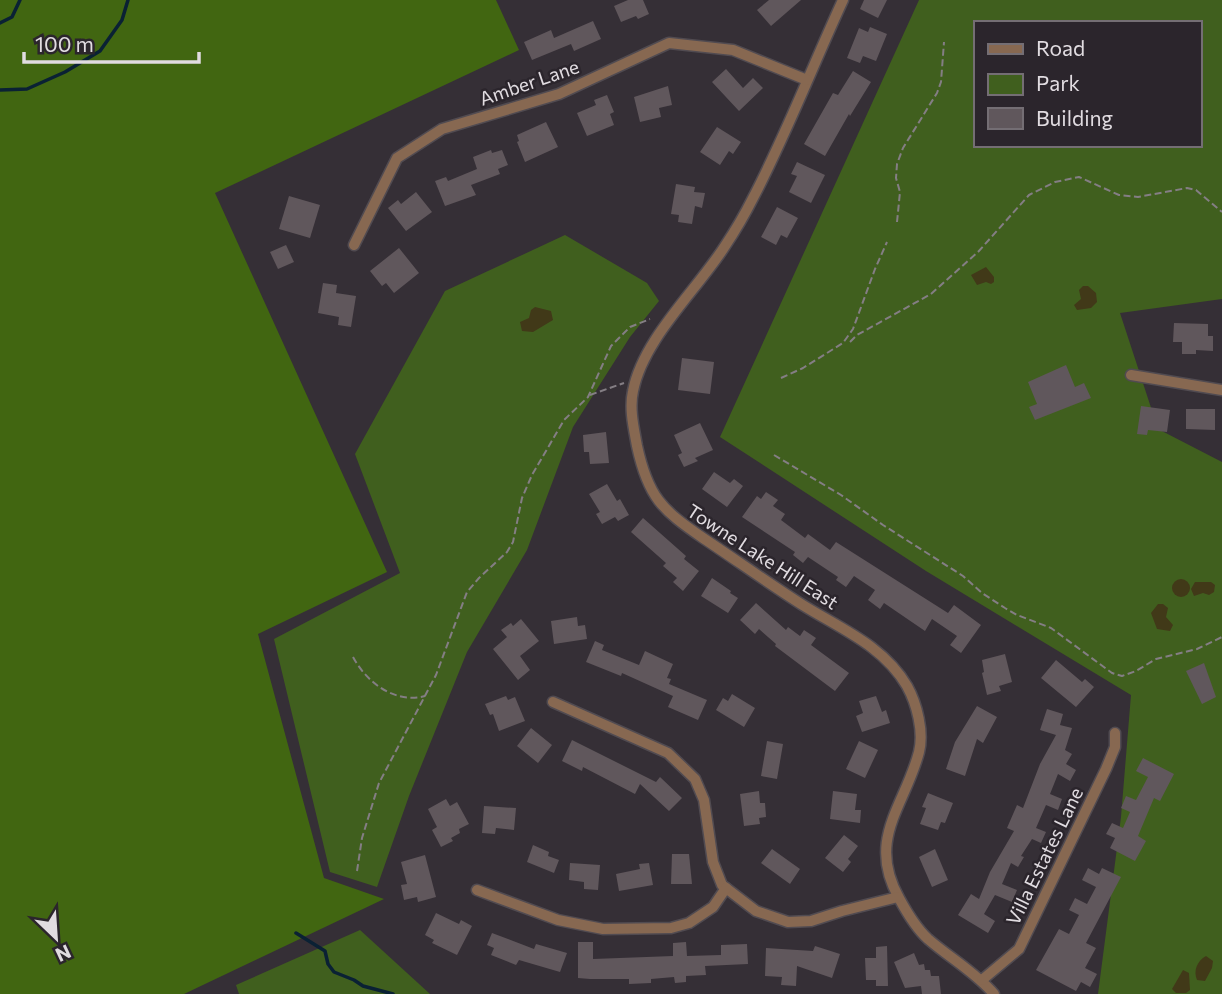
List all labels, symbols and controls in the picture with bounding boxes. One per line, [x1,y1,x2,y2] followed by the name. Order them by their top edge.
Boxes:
[24,21,200,65] scale bar
[974,21,1201,147] legend
[35,31,94,56] text: 100 m
[1036,35,1085,60] text: Road
[476,54,582,110] street label: Amber Lane
[1036,70,1080,95] text: Park
[1036,105,1113,130] text: Building
[683,498,843,614] street label: Towne Lake Hill East
[1001,783,1087,929] street label: Villa Estates Lane
[21,903,91,973] north arrow
[52,940,75,967] text: N

